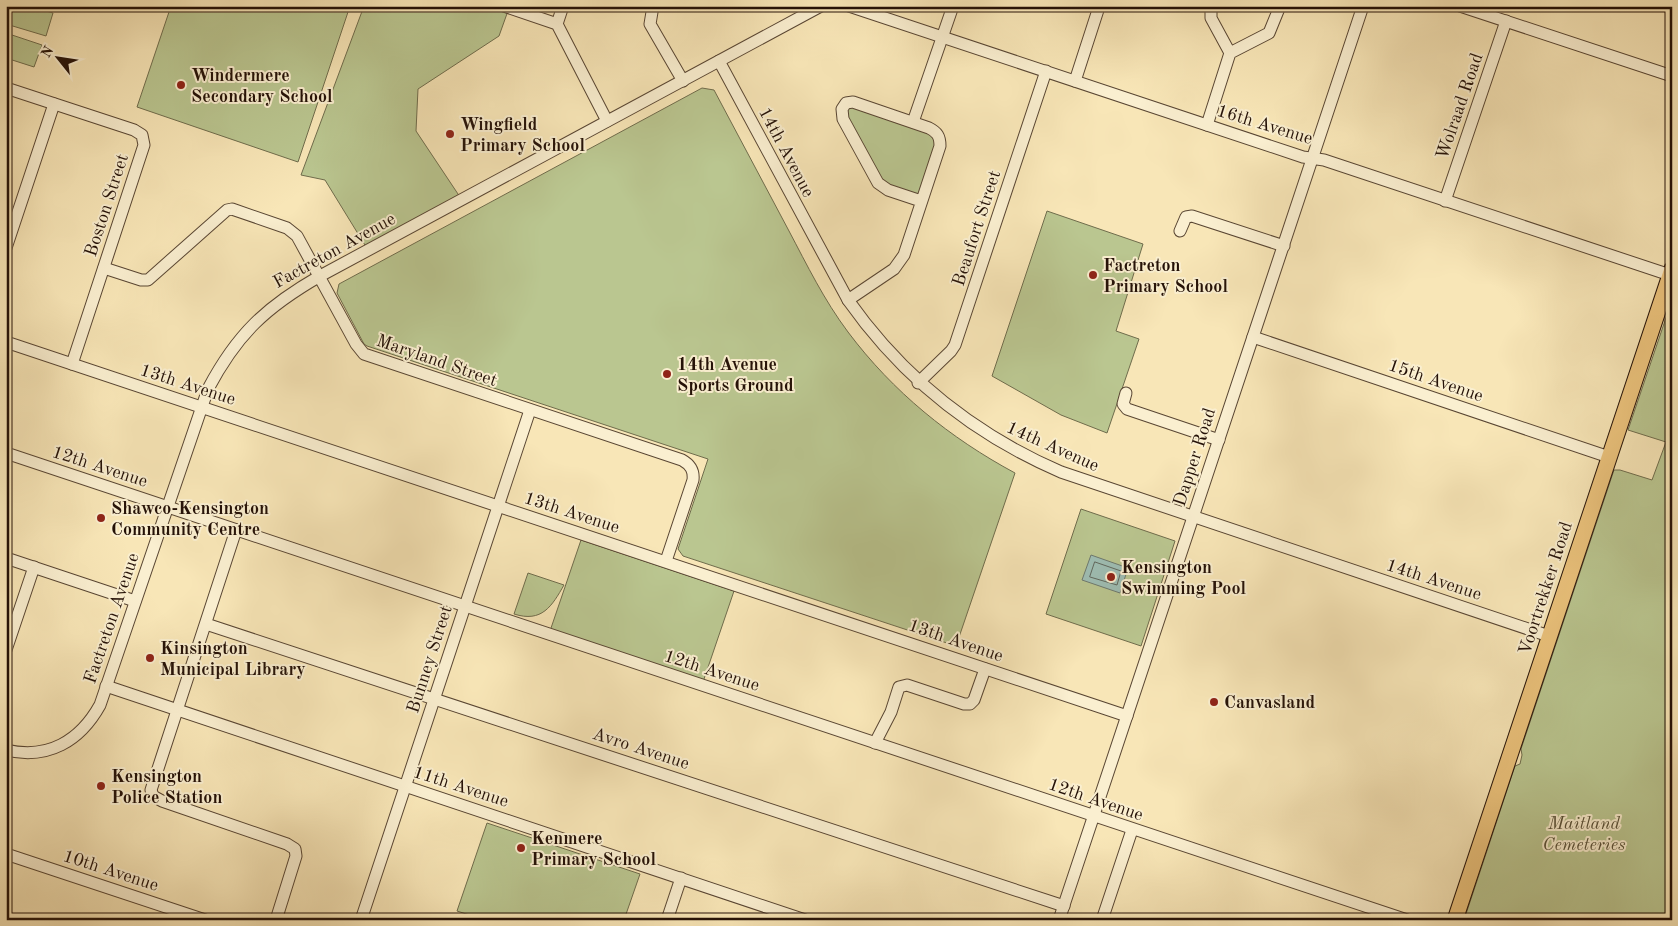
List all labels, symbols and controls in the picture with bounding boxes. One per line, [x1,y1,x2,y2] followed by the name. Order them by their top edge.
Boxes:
[32,32,82,82] north arrow
[39,44,56,60] text: N
[1433,51,1487,162] street label: Wolraad Road
[191,67,333,106] place label: Windermere Secondary School
[175,79,187,91] marker: Windermere Secondary School
[1215,102,1315,148] street label: 16th Avenue
[755,104,817,200] street label: 14th Avenue
[460,116,585,155] place label: Wingfield Primary School
[444,128,456,140] marker: Wingfield Primary School
[82,152,132,259] street label: Boston Street
[950,168,1004,288] street label: Beaufort Street
[270,210,399,292] street label: Factreton Avenue
[1103,257,1228,296] place label: Factreton Primary School
[1087,269,1099,281] marker: Factreton Primary School
[374,332,499,390] street label: Maryland Street
[677,356,794,395] place label: 14th Avenue Sports Ground
[1386,356,1485,406] street label: 15th Avenue
[138,361,238,409] street label: 13th Avenue
[661,368,673,380] marker: 14th Avenue Sports Ground
[1171,406,1219,509] street label: Dapper Road
[1004,419,1102,475] street label: 14th Avenue
[50,443,150,491] street label: 12th Avenue
[522,489,622,537] street label: 13th Avenue
[111,500,269,539] place label: Shawco-Kensington Community Centre
[95,512,107,524] marker: Shawco-Kensington Community Centre
[1516,519,1576,657] street label: Voortrekker Road
[81,551,143,686] street label: Factreton Avenue
[1384,556,1484,604] street label: 14th Avenue
[1121,559,1246,598] place label: Kensington Swimming Pool
[1105,571,1117,583] marker: Kensington Swimming Pool
[404,603,456,715] street label: Bunney Street
[906,616,1005,666] street label: 13th Avenue
[160,640,306,679] place label: Kinsington Municipal Library
[662,647,762,695] street label: 12th Avenue
[144,652,156,664] marker: Kinsington Municipal Library
[1224,694,1315,712] place label: Canvasland
[1208,696,1220,708] marker: Canvasland
[590,725,691,773] street label: Avro Avenue
[411,763,511,811] street label: 11th Avenue
[111,768,222,807] place label: Kensington Police Station
[1046,775,1145,825] street label: 12th Avenue
[95,780,107,792] marker: Kensington Police Station
[1542,815,1626,854] park label: Maitland Cemeteries
[531,830,656,869] place label: Kenmere Primary School
[515,842,527,854] marker: Kenmere Primary School
[61,847,161,895] street label: 10th Avenue

